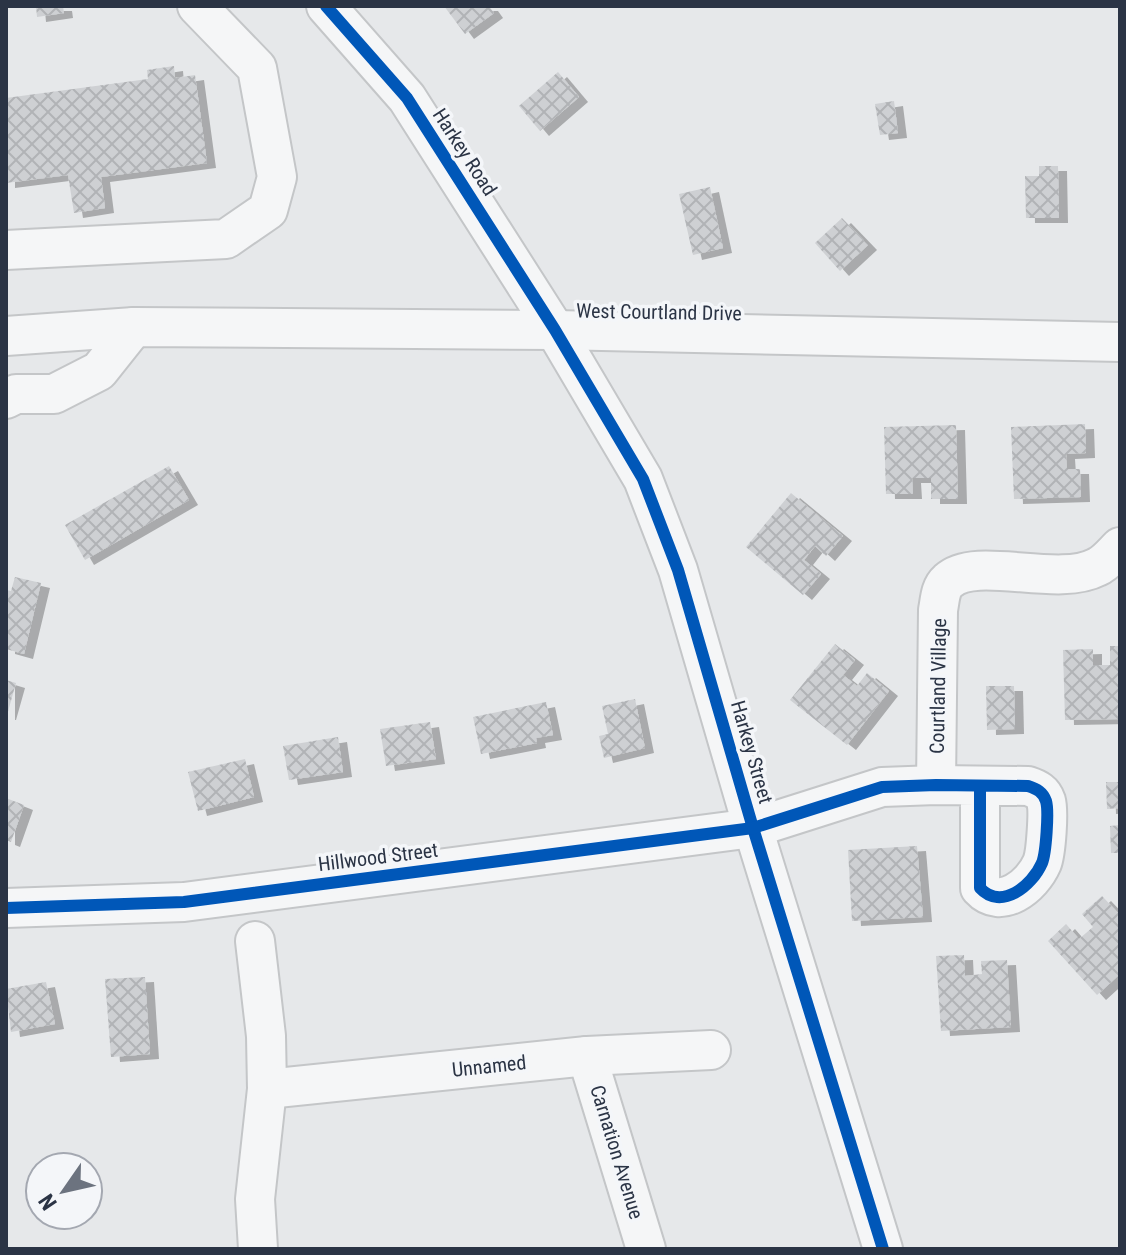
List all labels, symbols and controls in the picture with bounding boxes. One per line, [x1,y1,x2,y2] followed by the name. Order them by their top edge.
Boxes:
[428,104,502,200] street label: Harkey Road
[576,299,742,325] street label: West Courtland Drive
[925,618,951,754] street label: Courtland Village
[726,698,778,806] street label: Harkey Street
[317,838,439,876] street label: Hillwood Street
[451,1050,527,1082] street label: Unnamed
[585,1082,649,1222] street label: Carnation Avenue
[24,1151,104,1231] north arrow
[34,1189,62,1214] text: N

